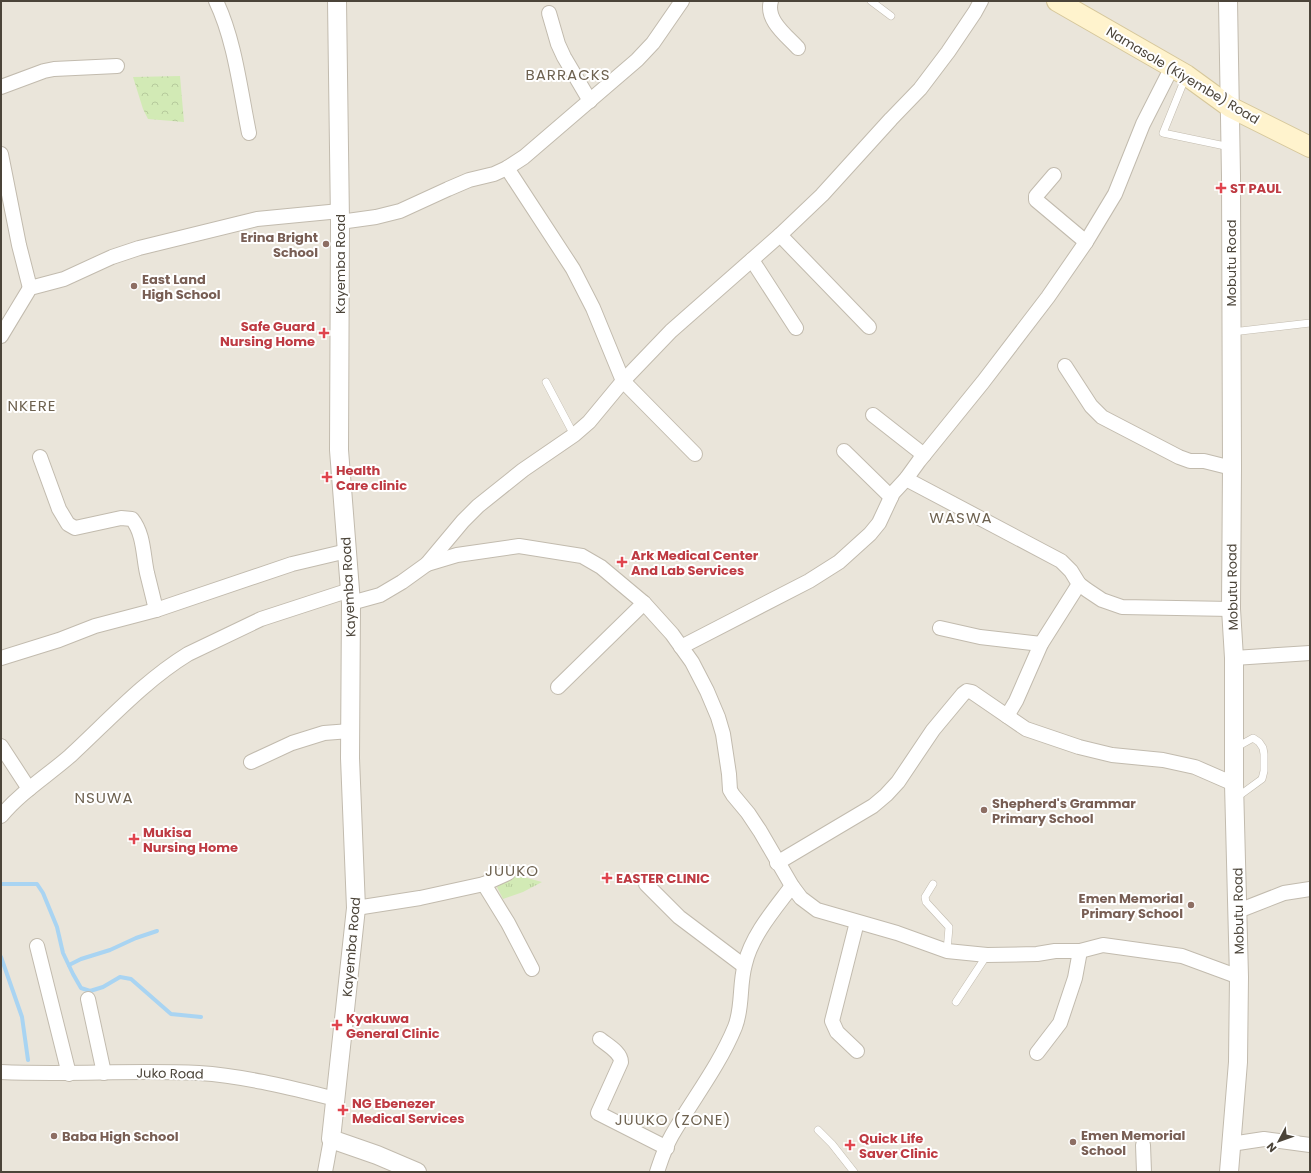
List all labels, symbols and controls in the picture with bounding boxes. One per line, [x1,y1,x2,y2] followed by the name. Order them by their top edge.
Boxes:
[1103,22,1263,129] street label: Namasole (Kiyembe) Road
[525,64,611,85] district label: BARRACKS
[1230,179,1282,198] place label: ST PAUL
[1215,182,1227,194] marker: ST PAUL
[331,214,350,314] street label: Kayemba Road
[1222,220,1241,306] street label: Mobutu Road
[240,228,318,262] place label: Erina Bright School
[321,239,331,249] marker: Erina Bright School
[142,270,221,304] place label: East Land High School
[129,281,139,291] marker: East Land High School
[220,317,315,351] place label: Safe Guard Nursing Home
[318,327,330,339] marker: Safe Guard Nursing Home
[7,395,57,416] district label: NKERE
[336,461,407,495] place label: Health Care clinic
[321,471,333,483] marker: Health Care clinic
[929,507,993,528] district label: WASWA
[336,536,361,638] street label: Kayemba Road
[1222,543,1243,631] street label: Mobutu Road
[631,546,759,580] place label: Ark Medical Center And Lab Services
[616,556,628,568] marker: Ark Medical Center And Lab Services
[74,787,134,808] district label: NSUWA
[992,794,1136,828] place label: Shepherd's Grammar Primary School
[979,805,989,815] marker: Shepherd's Grammar Primary School
[143,823,238,857] place label: Mukisa Nursing Home
[128,833,140,845] marker: Mukisa Nursing Home
[485,860,539,881] district label: JUUKO
[1228,867,1249,955] street label: Mobutu Road
[616,869,710,888] place label: EASTER CLINIC
[601,872,613,884] marker: EASTER CLINIC
[1079,889,1183,923] place label: Emen Memorial Primary School
[338,896,365,998] street label: Kayemba Road
[1186,900,1196,910] marker: Emen Memorial Primary School
[346,1009,440,1043] place label: Kyakuwa General Clinic
[331,1019,343,1031] marker: Kyakuwa General Clinic
[136,1063,204,1084] street label: Juko Road
[352,1094,465,1128] place label: NG Ebenezer Medical Services
[337,1104,349,1116] marker: NG Ebenezer Medical Services
[615,1109,731,1130] district label: JUUKO (ZONE)
[1259,1121,1299,1161] north arrow
[1081,1126,1186,1160] place label: Emen Memorial School
[62,1127,179,1146] place label: Baba High School
[859,1129,938,1163] place label: Quick Life Saver Clinic
[49,1131,59,1141] marker: Baba High School
[1068,1137,1078,1147] marker: Emen Memorial School
[844,1139,856,1151] marker: Quick Life Saver Clinic
[1263,1139,1280,1156] text: N

